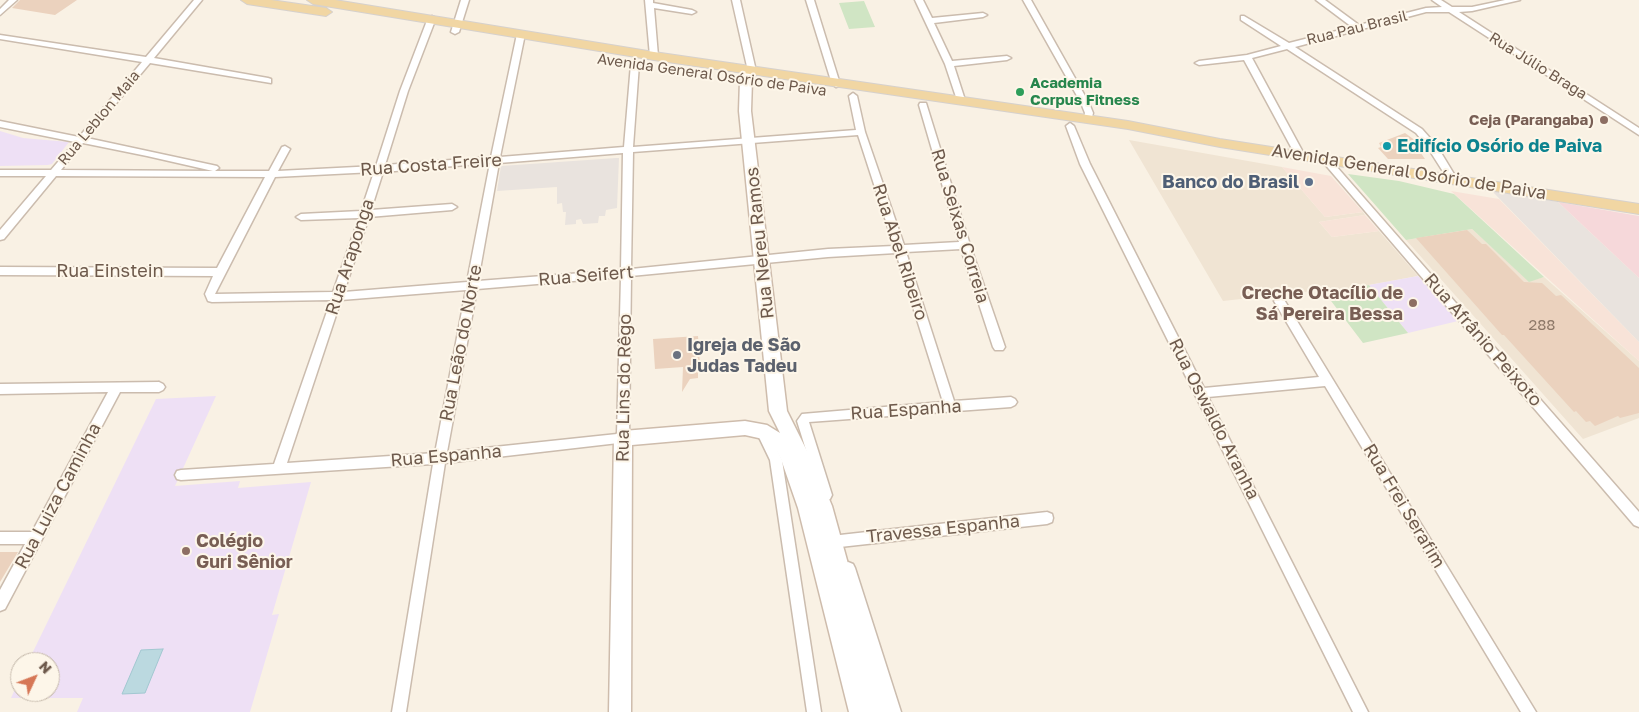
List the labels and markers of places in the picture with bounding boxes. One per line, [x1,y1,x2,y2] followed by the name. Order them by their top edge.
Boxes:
[1030,74,1140,109] place label: Academia Corpus Fitness
[1014,86,1026,98] marker: Academia Corpus Fitness
[1469,111,1594,129] place label: Ceja (Parangaba)
[1598,114,1610,126] marker: Ceja (Parangaba)
[1397,135,1602,157] place label: Edifício Osório de Paiva
[1381,140,1393,152] marker: Edifício Osório de Paiva
[1162,171,1299,193] place label: Banco do Brasil
[1303,176,1315,188] marker: Banco do Brasil
[1241,282,1403,324] place label: Creche Otacílio de Sá Pereira Bessa
[1407,297,1419,309] marker: Creche Otacílio de Sá Pereira Bessa
[687,334,801,376] place label: Igreja de São Judas Tadeu
[671,349,683,361] marker: Igreja de São Judas Tadeu
[196,530,293,572] place label: Colégio Guri Sênior
[180,545,192,557] marker: Colégio Guri Sênior

